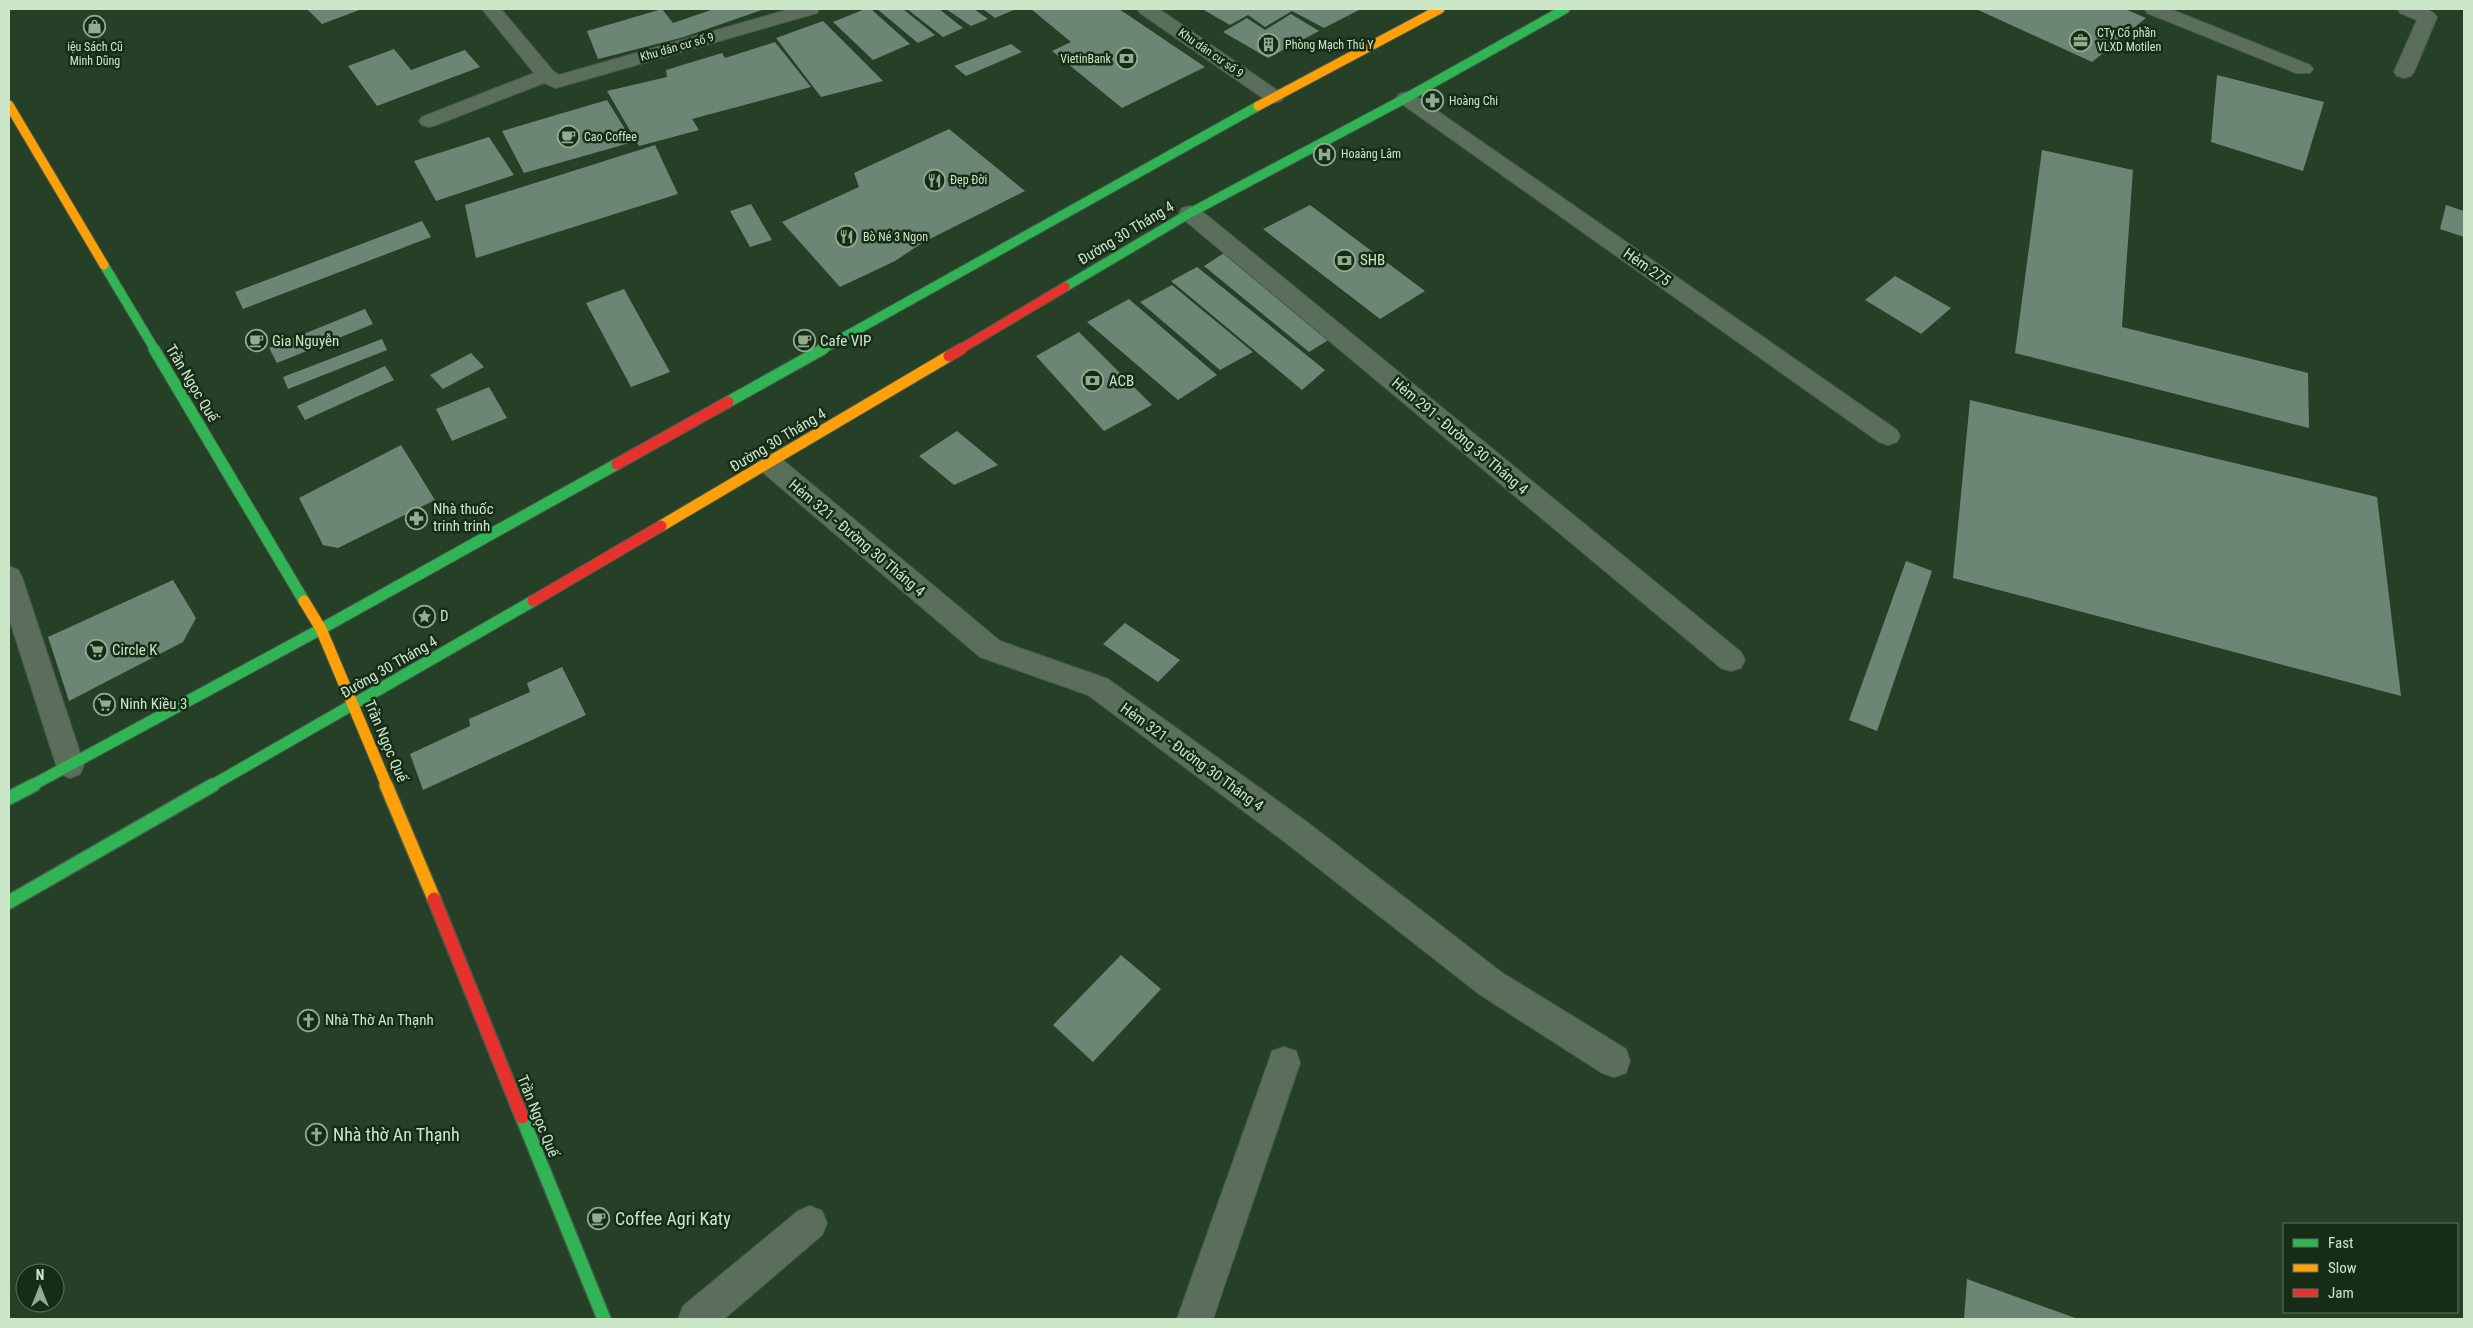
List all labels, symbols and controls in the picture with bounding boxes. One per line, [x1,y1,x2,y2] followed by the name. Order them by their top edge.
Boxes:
[83,14,107,38] shop icon: iệu Sách Cũ Minh Dũng
[1176,25,1246,81] street label: Khu dân cư số 9
[2097,26,2161,54] place label: CTy Cổ phần VLXD Motilen
[2069,28,2093,52] office icon: CTy Cổ phần VLXD Motilen
[638,30,716,64] street label: Khu dân cư số 9
[1257,33,1281,57] building icon: Phòng Mạch Thú Y
[1285,38,1374,52] place label: Phòng Mạch Thú Y
[67,40,123,68] place label: iệu Sách Cũ Minh Dũng
[1115,47,1139,71] bank icon: VietinBank
[1060,52,1112,66] place label: VietinBank
[1421,89,1445,113] pharmacy icon: Hoàng Chi
[1449,94,1498,108] place label: Hoàng Chi
[556,125,580,149] cafe icon: Cao Coffee
[584,130,637,144] place label: Cao Coffee
[1313,142,1337,166] hospital icon: Hoaàng Lâm
[1341,147,1401,161] place label: Hoaàng Lâm
[922,168,946,192] restaurant icon: Đẹp Đời
[950,173,987,187] place label: Đẹp Đời
[1075,197,1177,269] street label: Đường 30 Tháng 4
[835,225,859,249] restaurant icon: Bò Né 3 Ngon
[863,230,928,244] place label: Bò Né 3 Ngon
[1620,244,1674,290] street label: Hẻm 275
[1332,248,1356,272] bank icon: SHB
[1360,251,1385,269] place label: SHB
[244,329,268,353] cafe icon: Gia Nguyễn
[792,329,816,353] cafe icon: Cafe VIP
[272,332,339,350] place label: Gia Nguyễn
[820,332,871,350] place label: Cafe VIP
[162,341,223,426] street label: Trần Ngọc Quế
[1081,369,1105,393] bank icon: ACB
[1109,372,1134,390] place label: ACB
[1388,374,1532,498] street label: Hẻm 291 - Đường 30 Tháng 4
[727,404,829,476] street label: Đường 30 Tháng 4
[785,476,929,600] street label: Hẻm 321 - Đường 30 Tháng 4
[433,500,494,535] place label: Nhà thuốc trinh trinh
[405,506,429,530] pharmacy icon: Nhà thuốc trinh trinh
[412,604,436,628] place icon: D
[440,607,449,625] place label: D
[338,632,440,702] street label: Đường 30 Tháng 4
[84,638,108,662] supermarket icon: Circle K
[112,641,158,659] place label: Circle K
[92,692,116,716] supermarket icon: Ninh Kiều 3
[120,695,187,713] place label: Ninh Kiều 3
[361,697,412,786] street label: Trần Ngọc Quế
[1117,699,1267,815] street label: Hẻm 321 - Đường 30 Tháng 4
[297,1008,321,1032] church icon: Nhà Thờ An Thạnh
[325,1011,434,1029] place label: Nhà Thờ An Thạnh
[513,1072,563,1161] street label: Trần Ngọc Quế
[305,1122,329,1146] church icon: Nhà thờ An Thạnh
[333,1124,460,1145] place label: Nhà thờ An Thạnh
[587,1206,611,1230] cafe icon: Coffee Agri Katy
[615,1208,731,1229] place label: Coffee Agri Katy
[2283,1223,2458,1313] legend
[2328,1234,2353,1252] text: Fast
[2328,1259,2357,1277] text: Slow
[15,1263,65,1313] north arrow
[36,1267,44,1283] text: N
[2328,1284,2354,1302] text: Jam

